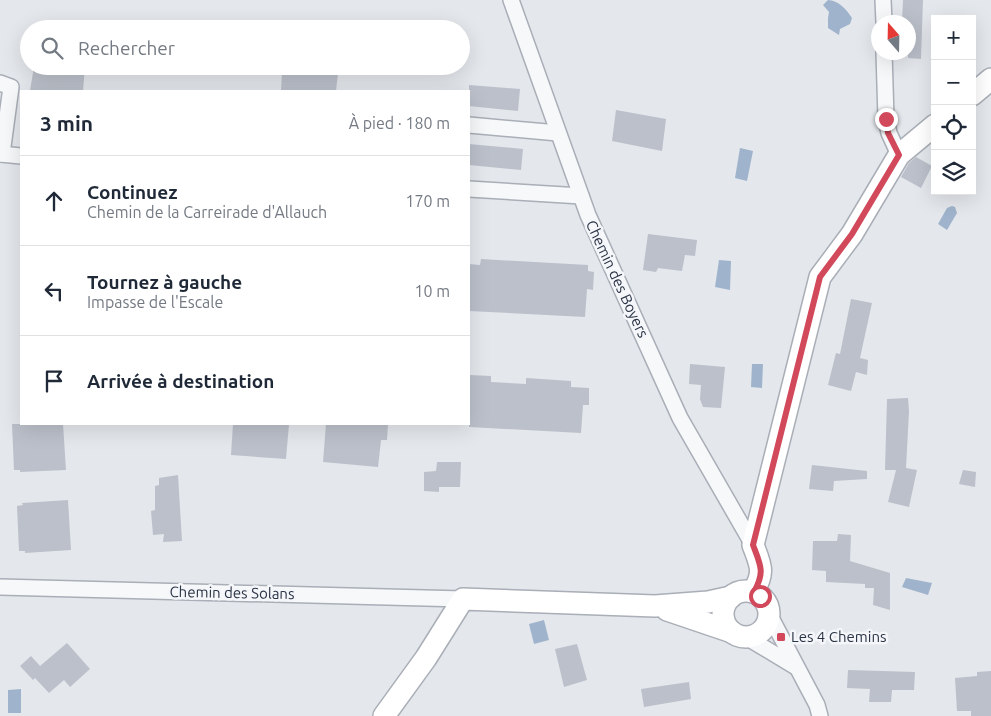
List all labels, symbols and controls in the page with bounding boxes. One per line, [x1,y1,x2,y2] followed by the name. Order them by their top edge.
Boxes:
[871,15,916,60] north arrow
[931,15,976,195] map controls
[931,15,976,60] button: +
[20,20,470,75] search box
[38,34,66,62] icon: search
[78,37,175,59] text: Rechercher
[931,60,976,105] button: −
[931,105,976,150] button: locate
[875,108,898,131] route end
[40,111,93,135] text: 3 min
[349,114,450,132] text: À pied · 180 m
[931,150,976,195] button: layers
[87,181,177,203] text: Continuez
[40,187,68,215] icon: ahead
[405,192,450,210] text: 170 m
[87,203,327,221] text: Chemin de la Carreirade d'Allauch
[583,217,652,340] street label: Chemin des Boyers
[87,271,242,293] text: Tournez à gauche
[40,277,68,305] icon: left
[414,282,450,300] text: 10 m
[87,293,223,311] text: Impasse de l'Escale
[40,367,68,395] icon: arrive
[87,370,274,392] text: Arrivée à destination
[169,583,295,602] street label: Chemin des Solans
[749,585,772,608] route start
[791,628,886,645] place label: Les 4 Chemins
[775,631,787,643] marker: Les 4 Chemins

